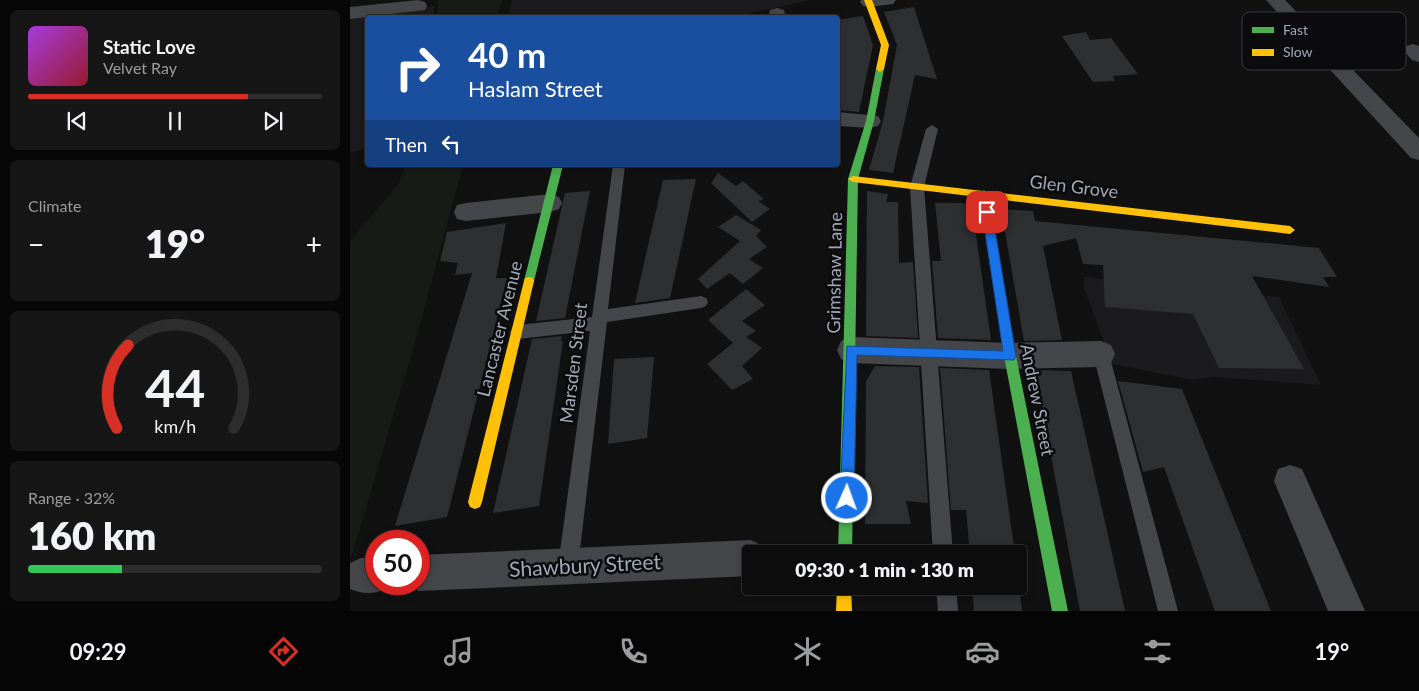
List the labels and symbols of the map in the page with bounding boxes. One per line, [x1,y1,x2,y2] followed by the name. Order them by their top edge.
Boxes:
[1242,12,1406,70] legend
[1283,21,1308,38] text: Fast
[1283,43,1313,60] text: Slow
[1029,170,1120,202] street label: Glen Grove
[966,191,1008,233] pin
[822,212,846,334] street label: Grimshaw Lane
[472,259,527,399] street label: Lancaster Avenue
[555,301,591,424] street label: Marsden Street
[1016,342,1060,458] street label: Andrew Street
[820,471,872,523] position arrow
[365,530,430,595] speed limit sign: 50
[508,548,662,581] street label: Shawbury Street

